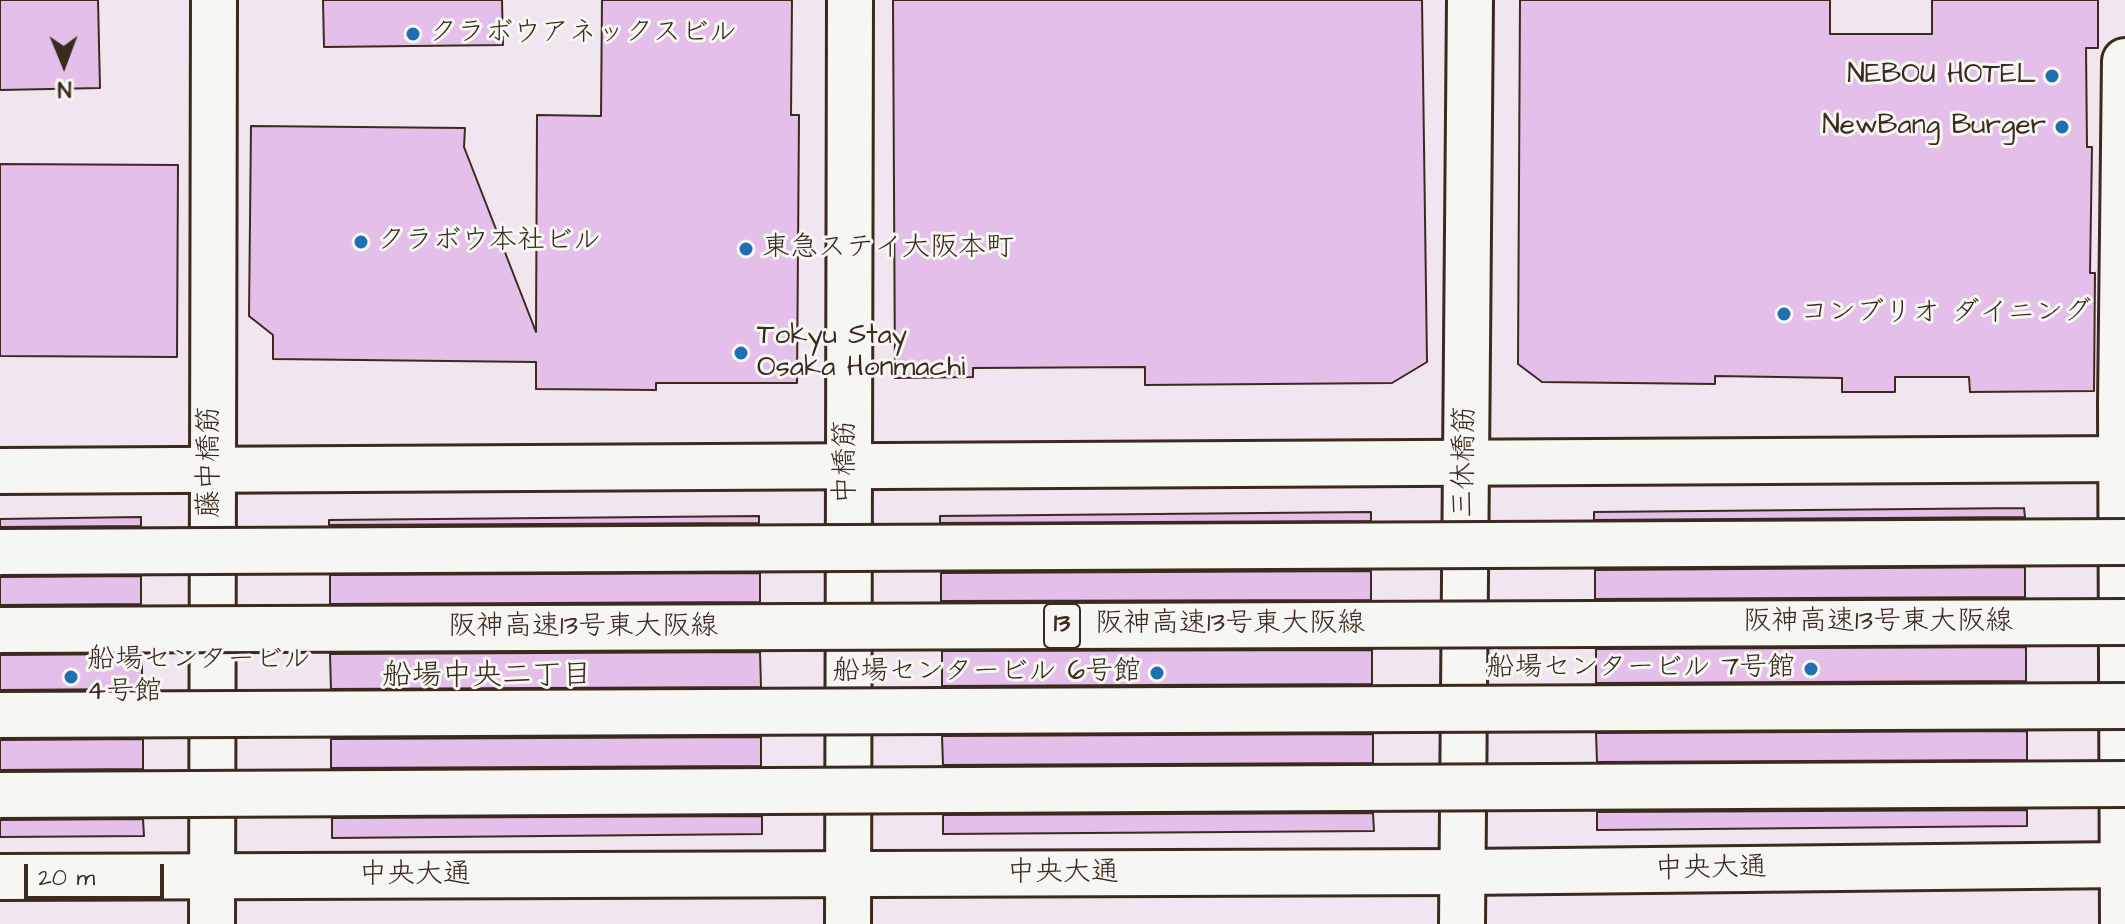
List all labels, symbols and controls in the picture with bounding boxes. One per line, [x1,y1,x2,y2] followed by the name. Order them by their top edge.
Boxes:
[429,17,737,51] place label: クラボウアネックスビル
[24,24,104,104] north arrow
[404,25,422,43] marker: クラボウアネックスビル
[1847,59,2036,93] place label: NEBOU HOTEL
[2043,67,2061,85] marker: NEBOU HOTEL
[57,73,72,104] text: N
[1822,110,2046,144] place label: NewBang Burger
[2053,118,2071,136] marker: NewBang Burger
[377,225,601,259] place label: クラボウ本社ビル
[762,232,1014,266] place label: 東急ステイ大阪本町
[352,233,370,251] marker: クラボウ本社ビル
[737,240,755,258] marker: 東急ステイ大阪本町
[1800,297,2091,331] place label: コンブリオ ダイニング
[1775,305,1793,323] marker: コンブリオ ダイニング
[757,320,965,386] place label: Tokyu Stay Osaka Honmachi
[732,344,750,362] marker: Tokyu Stay Osaka Honmachi
[194,406,228,518] street label: 藤中橋筋
[1448,406,1484,518] street label: 三休橋筋
[830,420,864,504] street label: 中橋筋
[1044,604,1080,648] road number: 13
[1743,606,2013,640] street label: 阪神高速13号東大阪線
[1095,608,1365,642] street label: 阪神高速13号東大阪線
[448,611,718,645] street label: 阪神高速13号東大阪線
[87,644,311,710] place label: 船場センタービル 4号館
[1487,652,1795,686] place label: 船場センタービル 7号館
[832,656,1141,690] place label: 船場センタービル 6号館
[382,660,592,696] district label: 船場中央二丁目
[1802,660,1820,678] marker: 船場センタービル 7号館
[1148,664,1166,682] marker: 船場センタービル 6号館
[62,668,80,686] marker: 船場センタービル 4号館
[28,848,168,898] scale bar
[1655,852,1767,888] street label: 中央大通
[1007,857,1119,891] street label: 中央大通
[359,859,471,893] street label: 中央大通
[38,861,95,895] text: 20 m

